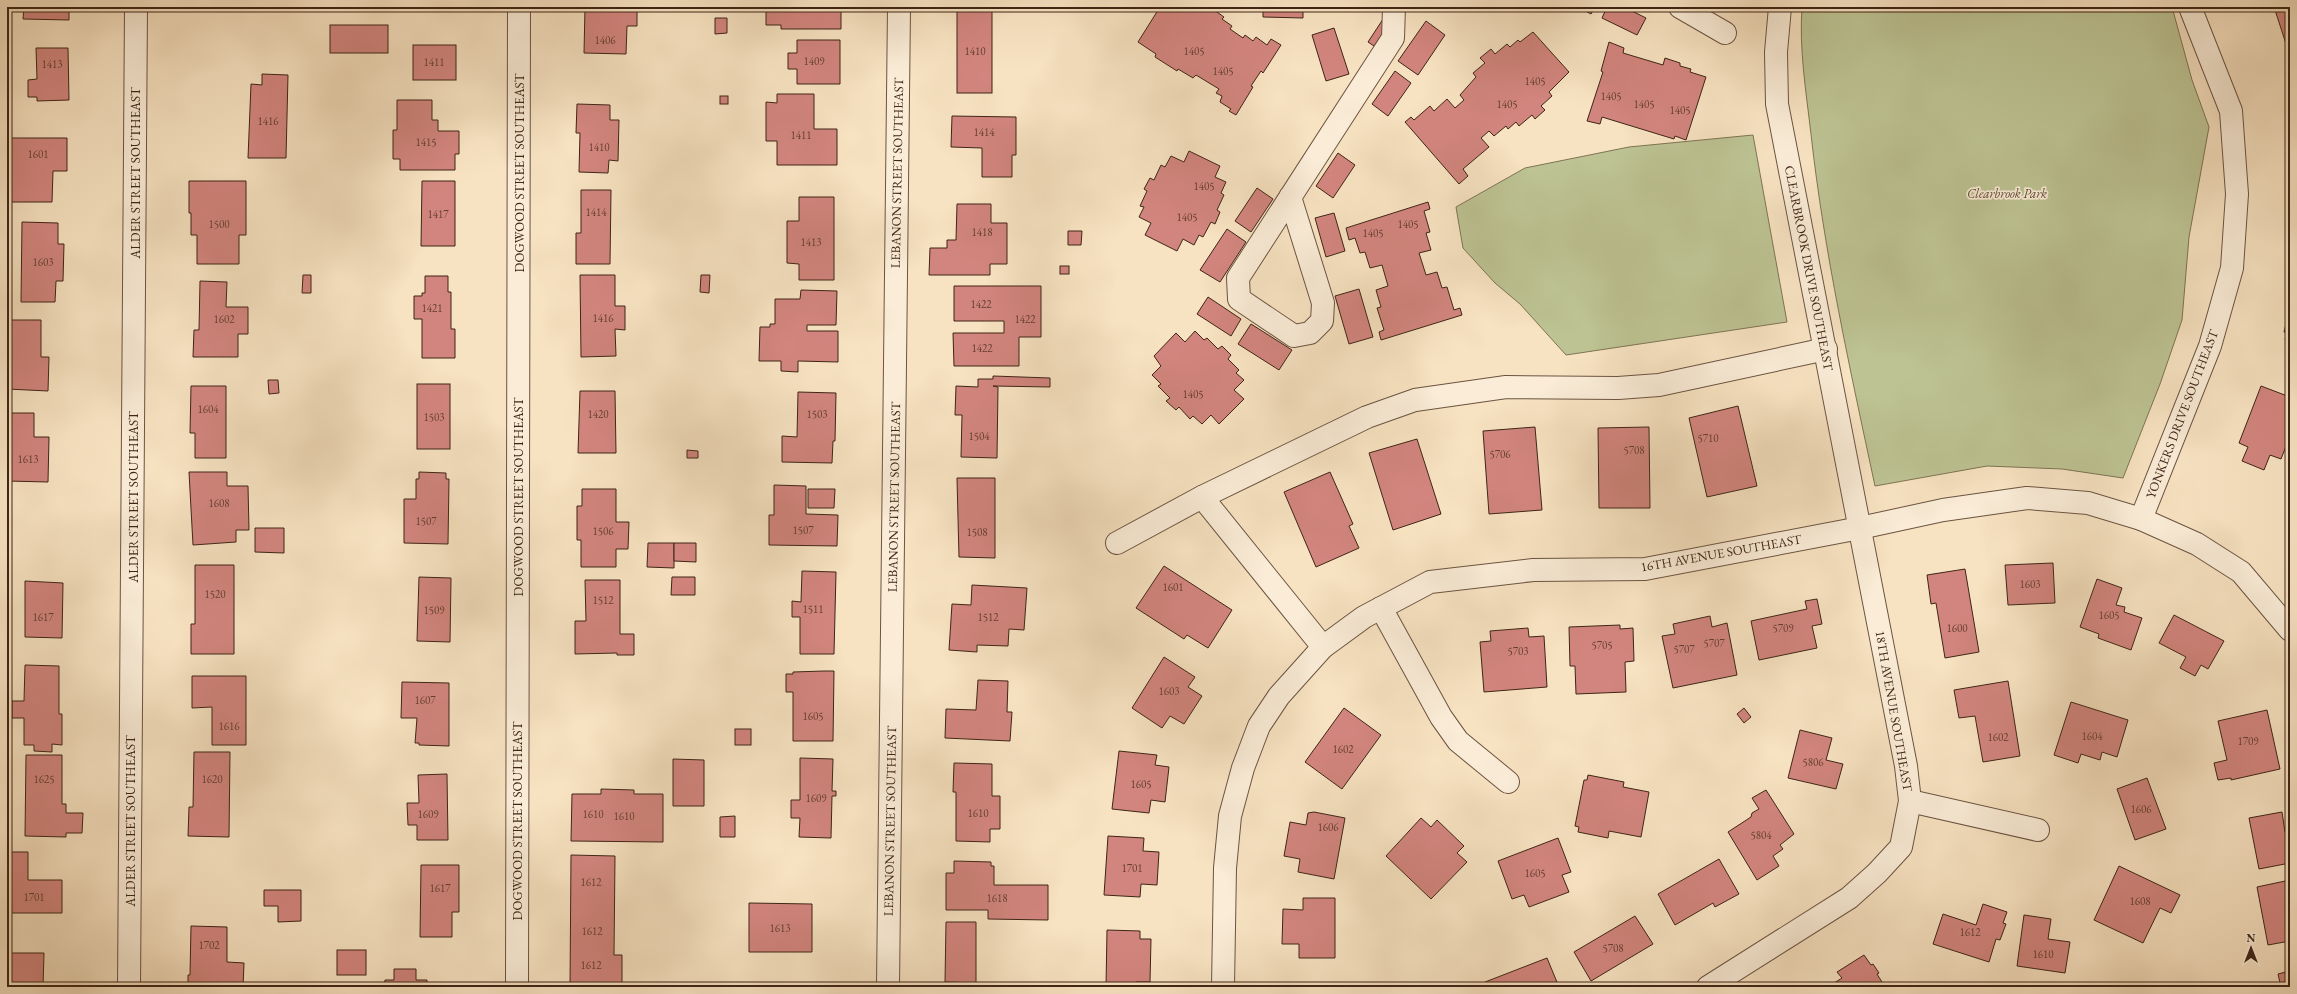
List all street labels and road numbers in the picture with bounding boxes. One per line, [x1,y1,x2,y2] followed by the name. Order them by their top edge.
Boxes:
[511,73,528,272] street label: DOGWOOD STREET SOUTHEAST
[887,77,907,268] street label: LEBANON STREET SOUTHEAST
[127,87,144,260] street label: ALDER STREET SOUTHEAST
[1781,164,1837,372] street label: CLEARBROOK DRIVE SOUTHEAST
[2142,327,2222,501] street label: YONKERS DRIVE SOUTHEAST
[510,397,527,596] street label: DOGWOOD STREET SOUTHEAST
[884,401,904,592] street label: LEBANON STREET SOUTHEAST
[125,411,142,584] street label: ALDER STREET SOUTHEAST
[1639,530,1803,576] street label: 16TH AVENUE SOUTHEAST
[1871,629,1917,793] street label: 18TH AVENUE SOUTHEAST
[509,721,526,920] street label: DOGWOOD STREET SOUTHEAST
[880,725,900,916] street label: LEBANON STREET SOUTHEAST
[122,735,139,908] street label: ALDER STREET SOUTHEAST

